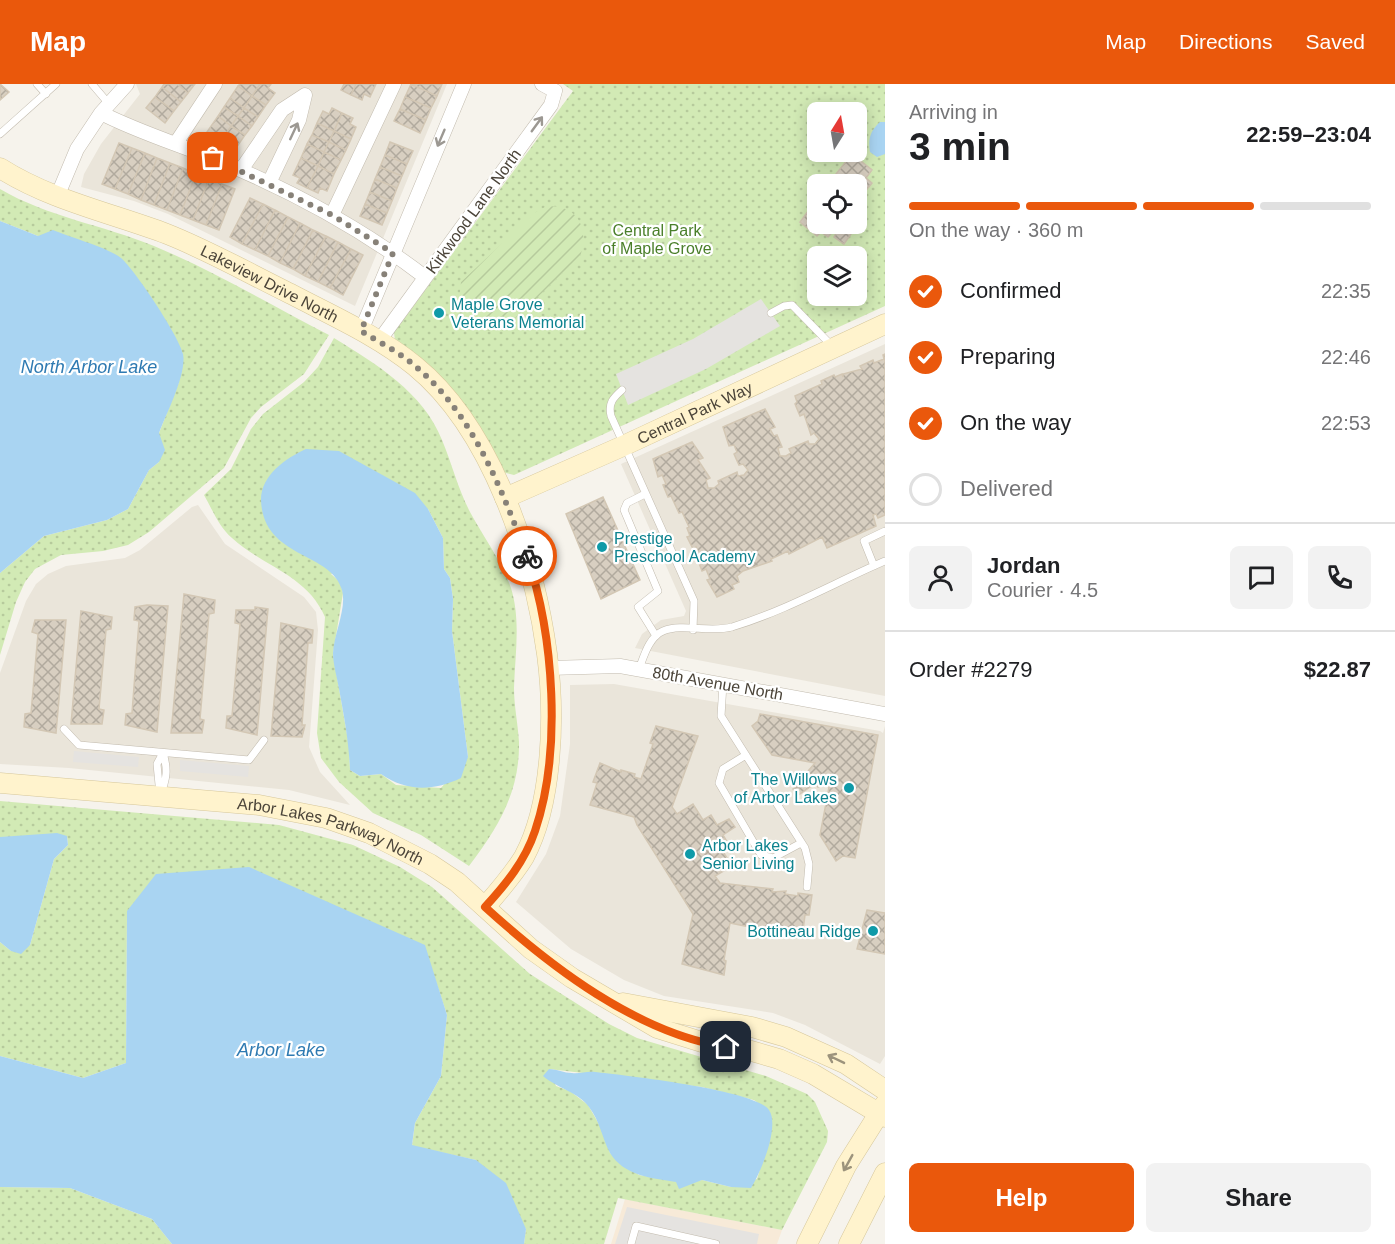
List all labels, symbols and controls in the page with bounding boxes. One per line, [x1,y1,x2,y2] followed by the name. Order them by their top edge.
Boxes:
[30,26,86,57] text: Map
[1105,30,1146,53] text: Map
[1179,30,1272,53] text: Directions
[1305,30,1365,53] text: Saved
[909,101,998,123] text: Arriving in
[807,102,867,162] north arrow
[807,102,867,306] map controls
[530,117,543,133] one-way arrow
[289,122,301,140] one-way arrow
[1246,122,1371,147] text: 22:59–23:04
[909,125,1011,168] text: 3 min
[435,128,446,147] one-way arrow
[187,132,238,183] pin
[196,141,229,174] icon: bag
[423,146,524,277] street label: Kirkwood Lane North
[807,174,867,234] button: locate
[909,219,1084,241] text: On the way · 360 m
[602,222,712,257] park label: Central Park of Maple Grove
[198,242,341,326] street label: Lakeview Drive North
[807,246,867,306] button: layers
[909,275,942,308] icon: check
[960,278,1061,303] text: Confirmed
[1321,280,1371,302] text: 22:35
[451,296,584,331] place label: Maple Grove Veterans Memorial
[432,306,446,320] marker: Maple Grove Veterans Memorial
[909,341,942,374] icon: check
[960,344,1055,369] text: Preparing
[1321,346,1371,368] text: 22:46
[21,357,157,377] water label: North Arbor Lake
[635,379,755,447] street label: Central Park Way
[909,407,942,440] icon: check
[960,410,1071,435] text: On the way
[1321,412,1371,434] text: 22:53
[960,476,1053,501] text: Delivered
[497,526,557,586] courier
[614,530,755,565] place label: Prestige Preschool Academy
[511,540,544,573] icon: bike
[595,540,609,554] marker: Prestige Preschool Academy
[909,546,972,609] button: person
[1230,546,1293,609] button: chat
[1308,546,1371,609] button: phone
[987,553,1060,578] text: Jordan
[987,579,1098,601] text: Courier · 4.5
[909,657,1033,682] text: Order #2279
[1304,657,1371,682] text: $22.87
[651,664,785,703] street label: 80th Avenue North
[734,771,837,806] place label: The Willows of Arbor Lakes
[842,781,856,795] marker: The Willows of Arbor Lakes
[237,795,426,868] street label: Arbor Lakes Parkway North
[702,837,795,872] place label: Arbor Lakes Senior Living
[683,847,697,861] marker: Arbor Lakes Senior Living
[747,923,861,940] place label: Bottineau Ridge
[866,924,880,938] marker: Bottineau Ridge
[700,1021,751,1072] pin
[709,1030,742,1063] icon: home
[236,1040,325,1060] water label: Arbor Lake
[827,1053,845,1064] one-way arrow
[842,1153,853,1171] one-way arrow
[909,1163,1134,1232] button: Help
[1146,1163,1371,1232] button: Share

